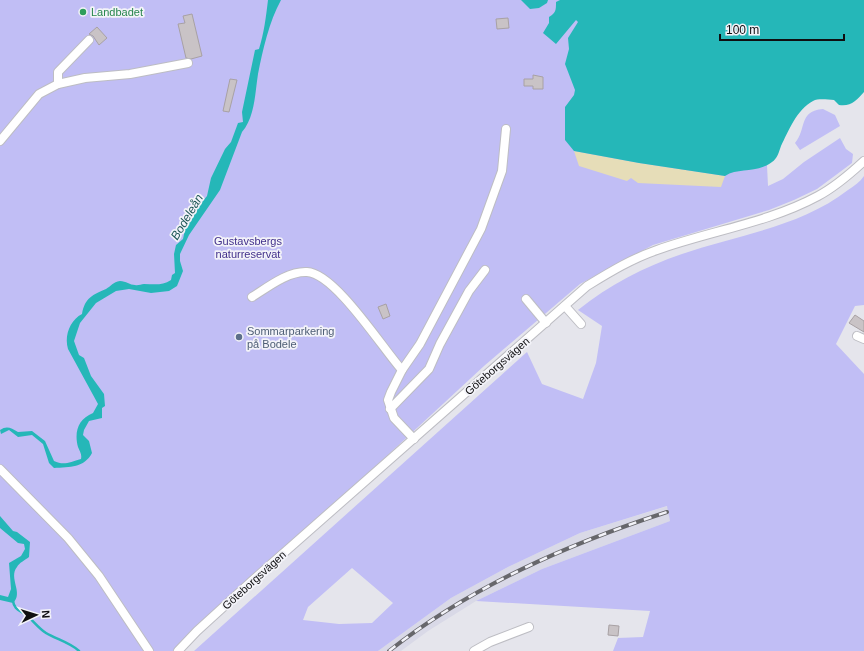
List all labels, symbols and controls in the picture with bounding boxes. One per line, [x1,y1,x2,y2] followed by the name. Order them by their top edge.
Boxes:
[91,6,143,18] place label: Landbadet
[78,7,88,17] marker: Landbadet
[720,16,844,42] scale bar
[726,23,759,37] text: 100 m
[168,191,206,242] water label: Bodeleån
[214,235,282,260] park label: Gustavsbergs naturreservat
[247,325,334,350] place label: Sommarparkering på Bodele
[234,332,244,342] marker: Sommarparkering på Bodele
[462,335,532,397] street label: Göteborgsvägen
[220,548,288,612] street label: Göteborgsvägen
[16,595,56,635] north arrow
[40,610,52,619] text: N

